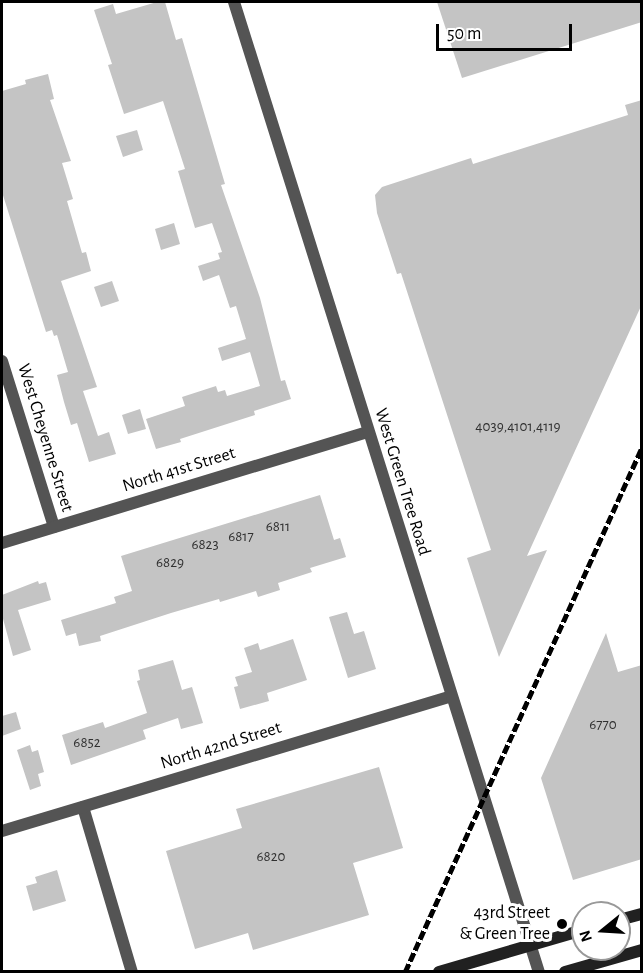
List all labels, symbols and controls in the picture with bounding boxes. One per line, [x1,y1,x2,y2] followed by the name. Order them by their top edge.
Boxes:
[439,12,576,50] scale bar
[447,25,481,43] text: 50 m
[12,361,78,515] street label: West Cheyenne Street
[369,406,435,558] street label: West Green Tree Road
[475,418,561,436] house number: 4039,4101,4119
[120,443,238,497] street label: North 41st Street
[266,518,290,536] house number: 6811
[228,528,254,546] house number: 6817
[191,536,219,554] house number: 6823
[156,554,184,572] house number: 6829
[589,716,617,734] house number: 6770
[158,717,284,775] street label: North 42nd Street
[73,734,101,752] house number: 6852
[257,848,285,866] house number: 6820
[571,901,631,961] north arrow
[459,903,550,946] place label: 43rd Street & Green Tree
[555,917,569,931] marker: 43rd Street & Green Tree
[576,928,595,944] text: N

